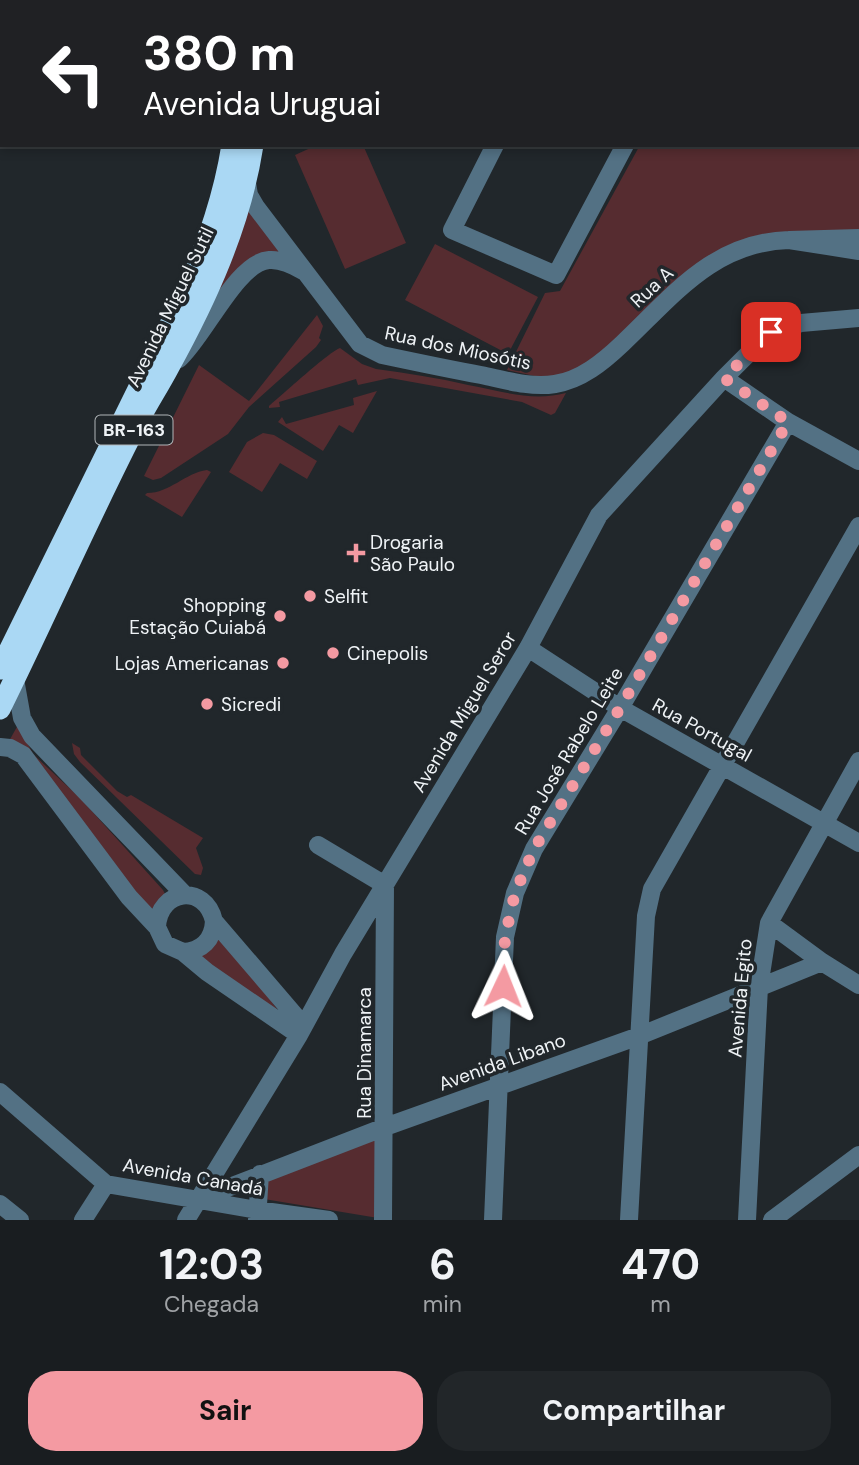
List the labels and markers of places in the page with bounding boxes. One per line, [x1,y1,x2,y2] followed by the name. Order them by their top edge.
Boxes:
[741,302,801,362] pin
[370,530,455,577] place label: Drogaria São Paulo
[348,545,364,561] marker: Drogaria São Paulo
[324,584,368,609] place label: Selfit
[302,588,318,604] marker: Selfit
[129,593,266,640] place label: Shopping Estação Cuiabá
[272,608,288,624] marker: Shopping Estação Cuiabá
[347,641,428,666] place label: Cinepolis
[325,645,341,661] marker: Cinepolis
[115,651,269,676] place label: Lojas Americanas
[275,655,291,671] marker: Lojas Americanas
[221,692,281,717] place label: Sicredi
[199,696,215,712] marker: Sicredi

